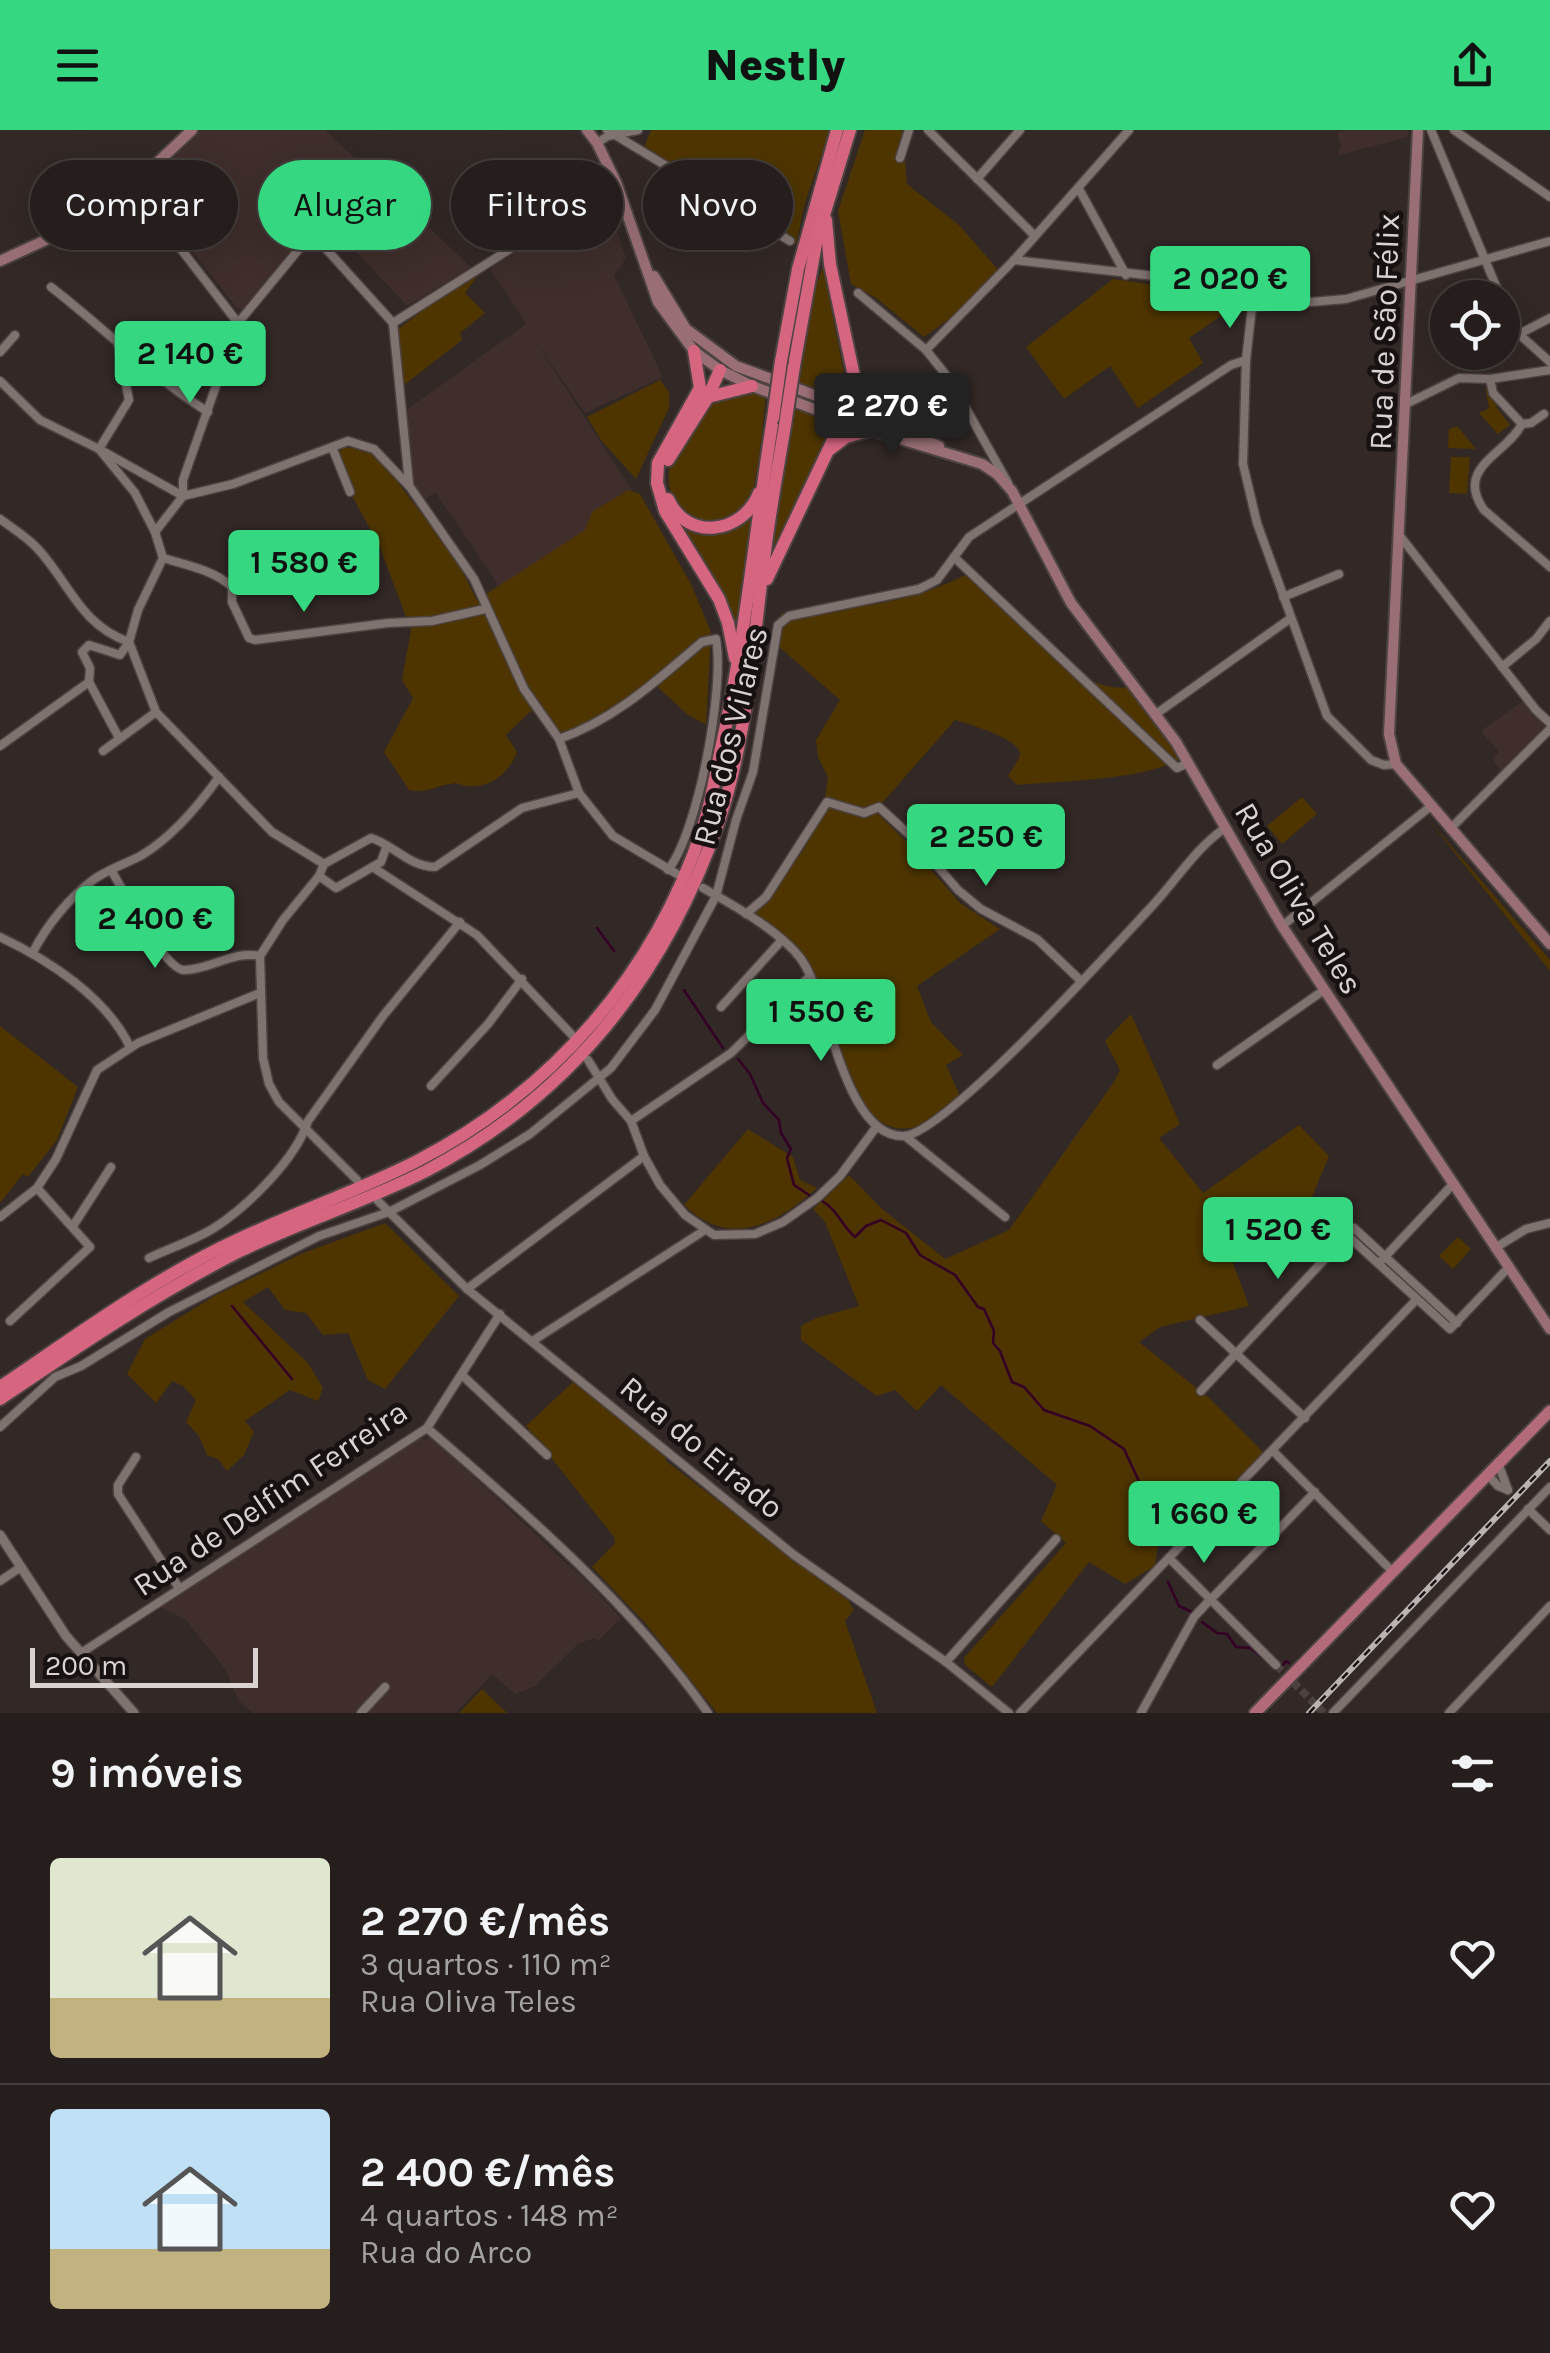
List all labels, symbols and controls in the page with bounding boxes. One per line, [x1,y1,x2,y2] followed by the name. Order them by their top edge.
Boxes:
[50,38,105,93] icon: menu
[1445,38,1500,93] icon: share
[705,39,845,91] text: Nestly
[30,160,238,250] chip: Comprar
[258,160,431,250] chip: Alugar
[451,160,623,250] chip: Filtros
[643,160,793,250] chip: Novo
[1362,213,1407,451] street label: Rua de São Félix
[1138,246,1322,331] pin: 2 020 €
[1172,260,1288,297] text: 2 020 €
[1430,280,1520,370] map controls
[1430,280,1520,370] button: locate
[98,321,282,406] pin: 2 140 €
[137,335,243,372] text: 2 140 €
[800,373,984,458] pin: 2 270 €
[836,387,948,424] text: 2 270 €
[212,530,396,615] pin: 1 580 €
[250,544,358,581] text: 1 580 €
[685,623,776,849] street label: Rua dos Vilares
[1227,796,1370,1001] street label: Rua Oliva Teles
[894,804,1078,889] pin: 2 250 €
[929,818,1043,855] text: 2 250 €
[63,886,247,971] pin: 2 400 €
[97,900,213,937] text: 2 400 €
[729,979,913,1064] pin: 1 550 €
[768,993,874,1030] text: 1 550 €
[1186,1197,1370,1282] pin: 1 520 €
[1225,1211,1331,1248] text: 1 520 €
[613,1368,791,1526] street label: Rua do Eirado
[126,1393,414,1604] street label: Rua de Delfim Ferreira
[1112,1481,1296,1566] pin: 1 660 €
[1151,1495,1257,1532] text: 1 660 €
[30,1643,258,1688] scale bar
[45,1649,127,1682] text: 200 m
[1445,1746,1500,1801] icon: filters
[50,1748,244,1798] text: 9 imóveis
[360,1896,610,1946] text: 2 270 €/mês
[130,1898,250,2018] icon: home
[1445,1931,1500,1986] icon: heart
[360,1946,612,1983] text: 3 quartos · 110 m²
[360,1983,577,2020] text: Rua Oliva Teles
[360,2147,615,2197] text: 2 400 €/mês
[130,2149,250,2269] icon: home
[1445,2182,1500,2237] icon: heart
[360,2197,618,2234] text: 4 quartos · 148 m²
[360,2234,532,2271] text: Rua do Arco

